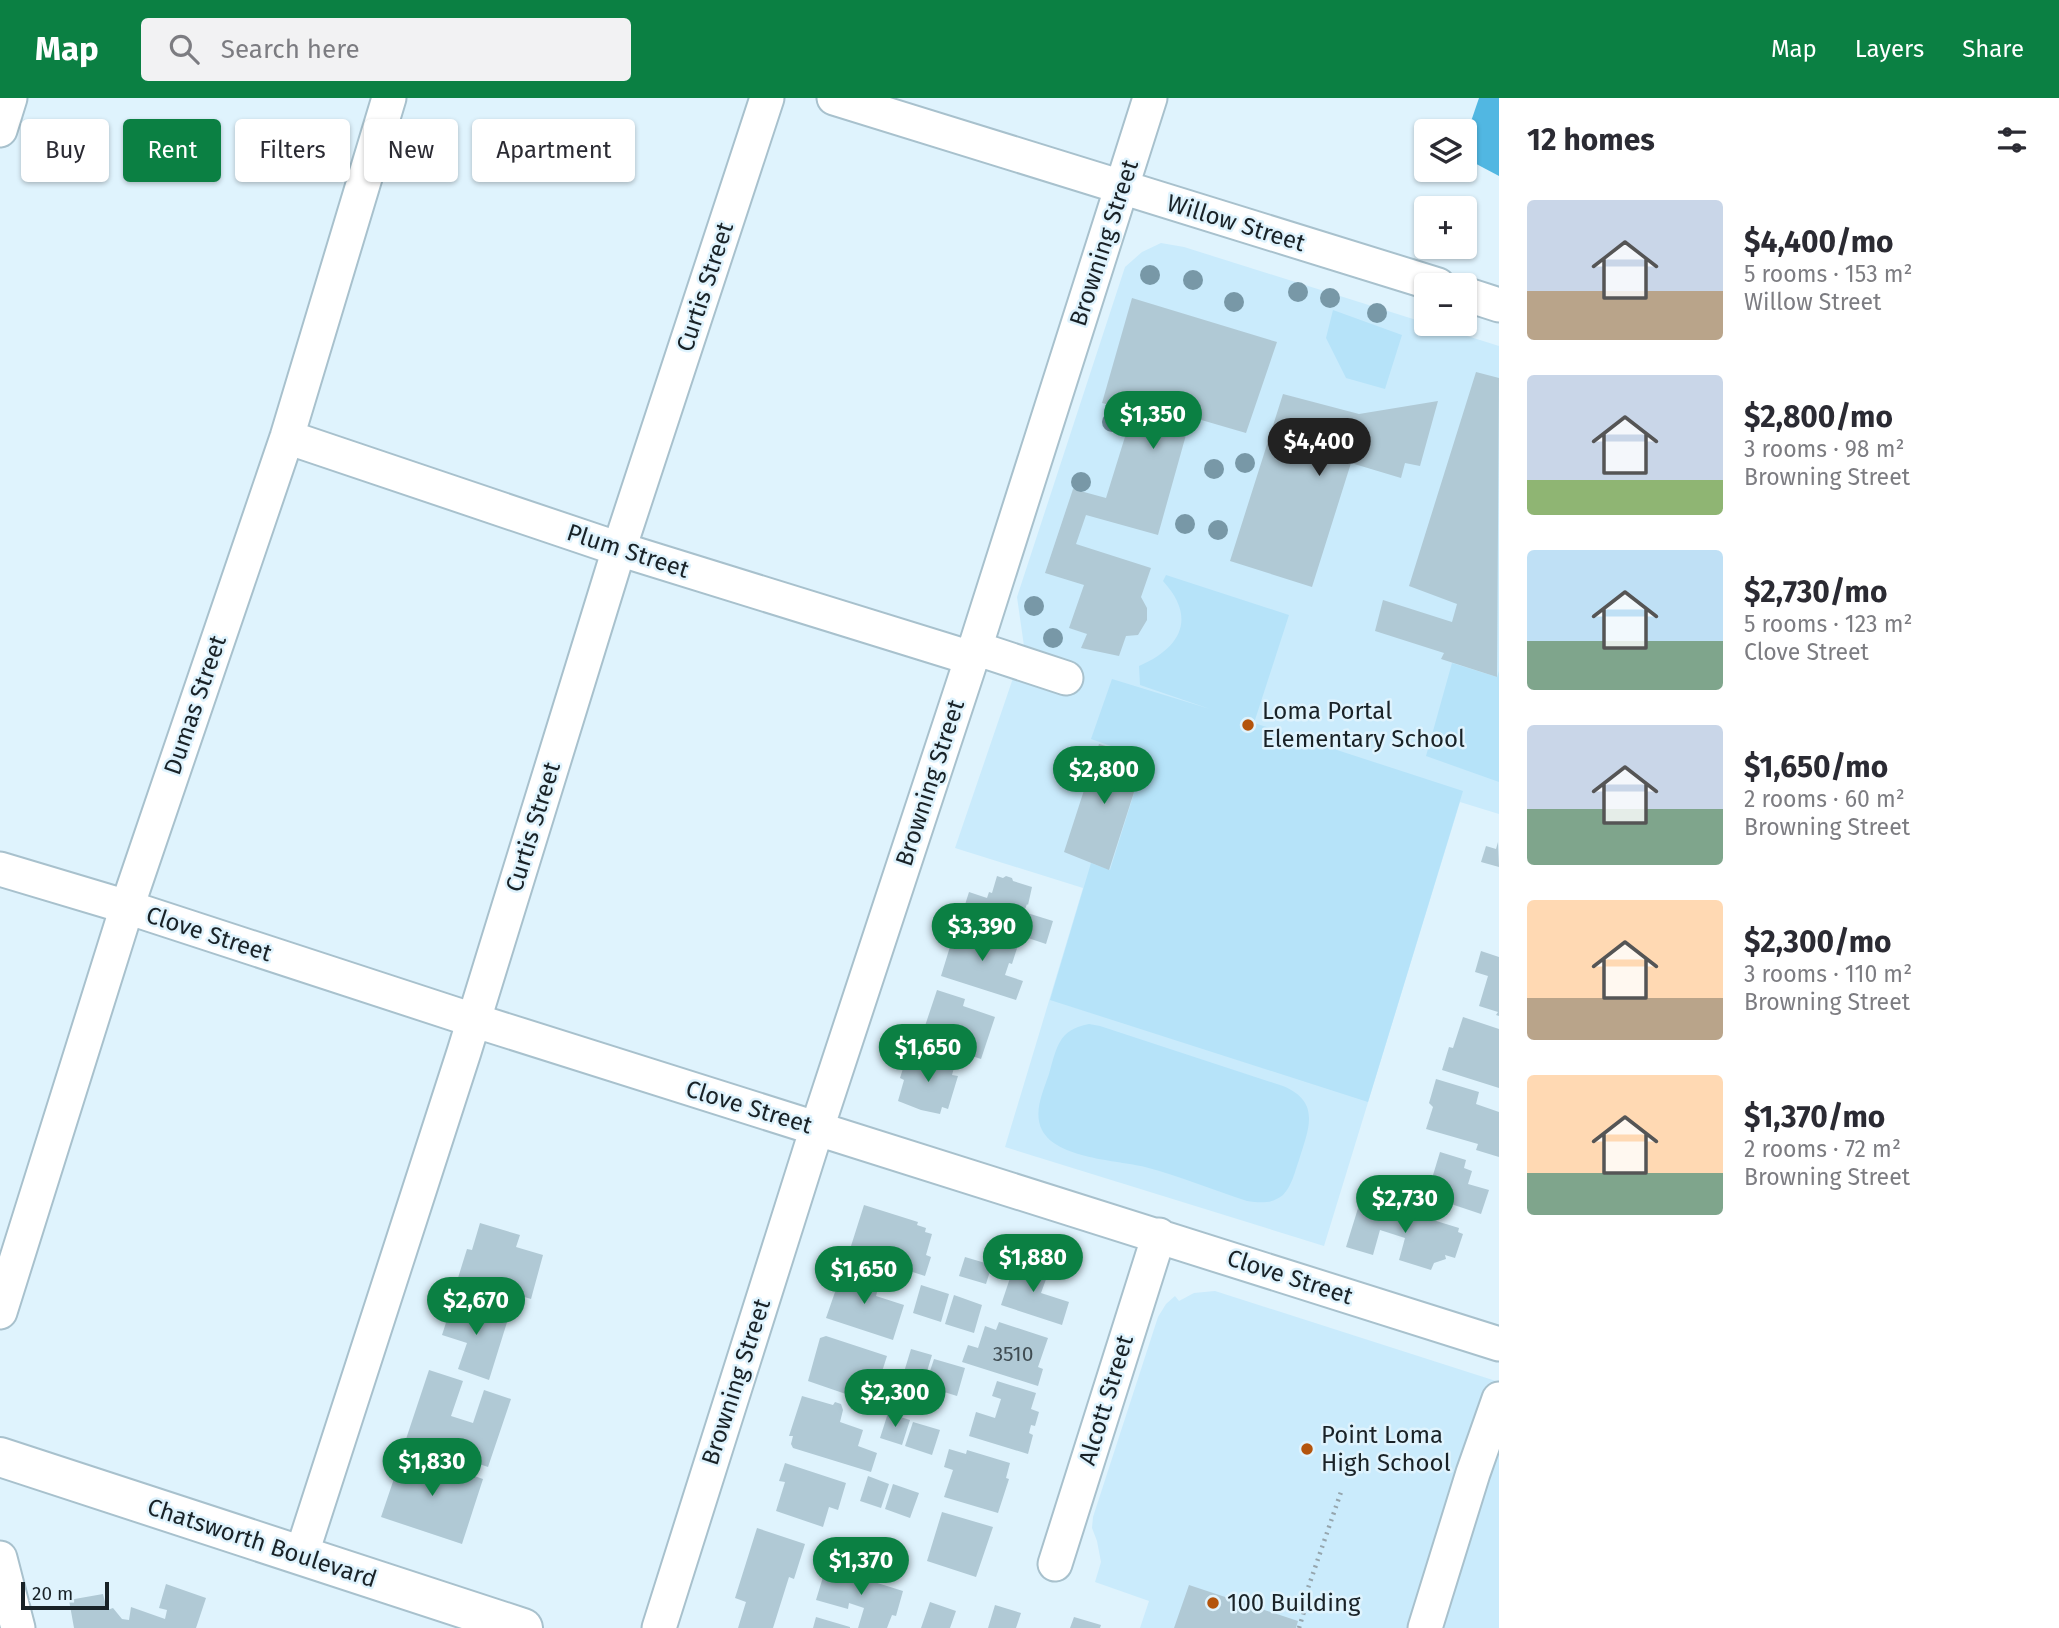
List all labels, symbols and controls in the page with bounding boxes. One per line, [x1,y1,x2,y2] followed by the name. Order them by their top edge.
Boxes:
[141,18,631,81] search box
[35,29,99,69] text: Map
[165,30,203,68] icon: search
[221,34,360,65] text: Search here
[1771,35,1817,63] text: Map
[1855,35,1924,63] text: Layers
[1962,35,2024,63] text: Share
[21,119,109,182] chip: Buy
[123,119,221,182] chip: Rent
[235,119,350,182] chip: Filters
[364,119,458,182] chip: New
[472,119,635,182] chip: Apartment
[1414,119,1477,336] map controls
[1414,119,1477,182] button: layers
[1993,121,2031,159] icon: filters
[1527,122,1655,158] text: 12 homes
[1064,156,1144,330] street label: Browning Street
[1163,189,1309,257] street label: Willow Street
[1414,196,1477,259] button: +
[671,218,739,355] street label: Curtis Street
[1744,224,1894,260] text: $4,400/mo
[1583,228,1667,312] icon: home
[1744,260,1913,288] text: 5 rooms · 153 m²
[1414,273,1477,336] button: −
[1744,288,1881,316] text: Willow Street
[1096,392,1210,451] pin: $1,350
[1744,399,1893,435] text: $2,800/mo
[1120,400,1186,428] text: $1,350
[1583,403,1667,487] icon: home
[1262,418,1376,478] pin: $4,400
[1284,427,1354,455] text: $4,400
[1744,435,1904,463] text: 3 rooms · 98 m²
[1744,463,1910,491] text: Browning Street
[563,518,693,584] street label: Plum Street
[1744,574,1887,610] text: $2,730/mo
[1583,578,1667,662] icon: home
[1744,610,1912,638] text: 5 rooms · 123 m²
[158,631,232,778] street label: Dumas Street
[1744,638,1869,666] text: Clove Street
[890,696,970,870] street label: Browning Street
[1262,697,1465,753] place label: Loma Portal Elementary School
[1240,717,1256,733] marker: Loma Portal Elementary School
[1047,746,1161,806] pin: $2,800
[1744,749,1888,785] text: $1,650/mo
[1583,753,1667,837] icon: home
[1069,755,1139,783] text: $2,800
[500,758,566,895] street label: Curtis Street
[1744,785,1905,813] text: 2 rooms · 60 m²
[1744,813,1910,841] text: Browning Street
[143,901,276,968] street label: Clove Street
[925,904,1039,963] pin: $3,390
[948,912,1016,940] text: $3,390
[1744,924,1892,960] text: $2,300/mo
[1583,928,1667,1012] icon: home
[1744,960,1912,988] text: 3 rooms · 110 m²
[1744,988,1910,1016] text: Browning Street
[871,1024,985,1084] pin: $1,650
[895,1033,961,1061] text: $1,650
[683,1075,816,1140] street label: Clove Street
[1744,1099,1885,1135] text: $1,370/mo
[1583,1103,1667,1187] icon: home
[1744,1135,1901,1163] text: 2 rooms · 72 m²
[1744,1163,1910,1191] text: Browning Street
[1348,1176,1462,1235] pin: $2,730
[1372,1184,1438,1212] text: $2,730
[976,1234,1090,1294] pin: $1,880
[999,1243,1067,1271] text: $1,880
[1224,1244,1357,1311] street label: Clove Street
[807,1246,921,1306] pin: $1,650
[831,1255,897,1283] text: $1,650
[419,1278,533,1337] pin: $2,670
[443,1286,509,1314] text: $2,670
[696,1295,776,1469] street label: Browning Street
[1073,1331,1139,1468] street label: Alcott Street
[993,1341,1033,1367] house number: 3510
[838,1370,952,1429] pin: $2,300
[860,1378,930,1406] text: $2,300
[1321,1421,1451,1477] place label: Point Loma High School
[375,1438,489,1498] pin: $1,830
[1299,1441,1315,1457] marker: Point Loma High School
[399,1447,465,1475] text: $1,830
[144,1493,380,1593] street label: Chatsworth Boulevard
[804,1538,918,1597] pin: $1,370
[829,1546,893,1574] text: $1,370
[21,1579,108,1611] scale bar
[32,1582,73,1605] text: 20 m
[1227,1589,1361,1617] place label: 100 Building
[1205,1595,1221,1611] marker: 100 Building

